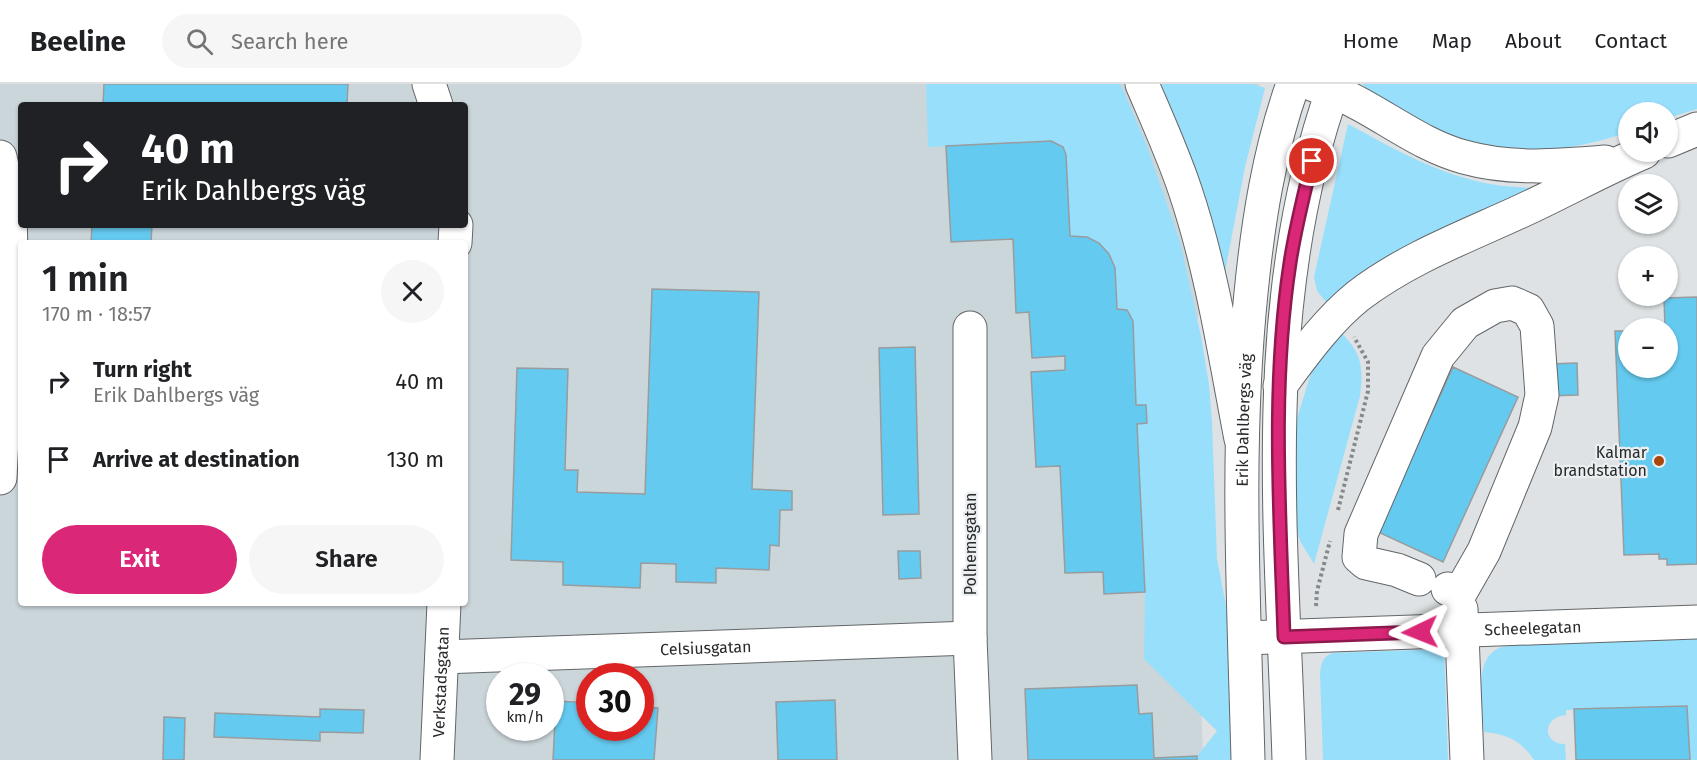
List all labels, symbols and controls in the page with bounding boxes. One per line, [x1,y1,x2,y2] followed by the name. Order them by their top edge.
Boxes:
[162,14,582,68] search box
[30,25,126,58] text: Beeline
[183,25,216,58] icon: search
[231,28,349,55] text: Search here
[1343,28,1399,54] text: Home
[1432,28,1472,54] text: Map
[1505,28,1562,54] text: About
[1595,28,1667,54] text: Contact
[1618,102,1678,378] map controls
[1618,102,1678,162] button: sound
[141,124,235,174] text: 40 m
[42,126,120,204] icon: right
[1286,135,1337,186] pin
[1295,144,1328,177] icon: arrive
[1618,174,1678,234] button: layers
[141,175,365,207] text: Erik Dahlbergs väg
[1618,246,1678,306] button: +
[42,257,129,301] text: 1 min
[381,260,444,323] button: close
[42,302,151,326] text: 170 m · 18:57
[1618,318,1678,378] button: −
[1233,352,1256,487] street label: Erik Dahlbergs väg
[93,356,192,383] text: Turn right
[42,365,75,398] icon: right
[395,368,444,395] text: 40 m
[93,383,259,407] text: Erik Dahlbergs väg
[42,443,75,476] icon: arrive
[1553,443,1648,480] place label: Kalmar brandstation
[93,446,300,473] text: Arrive at destination
[387,446,444,473] text: 130 m
[1652,454,1666,468] marker: Kalmar brandstation
[961,493,980,595] street label: Polhemsgatan
[42,525,237,594] button: Exit
[249,525,444,594] button: Share
[1388,600,1452,664] position arrow
[1484,617,1582,640] street label: Scheelegatan
[429,626,453,738] street label: Verkstadsgatan
[660,637,752,659] street label: Celsiusgatan
[576,663,654,741] speed limit sign: 30
[509,677,541,713] text: 29
[506,708,544,726] text: km/h

